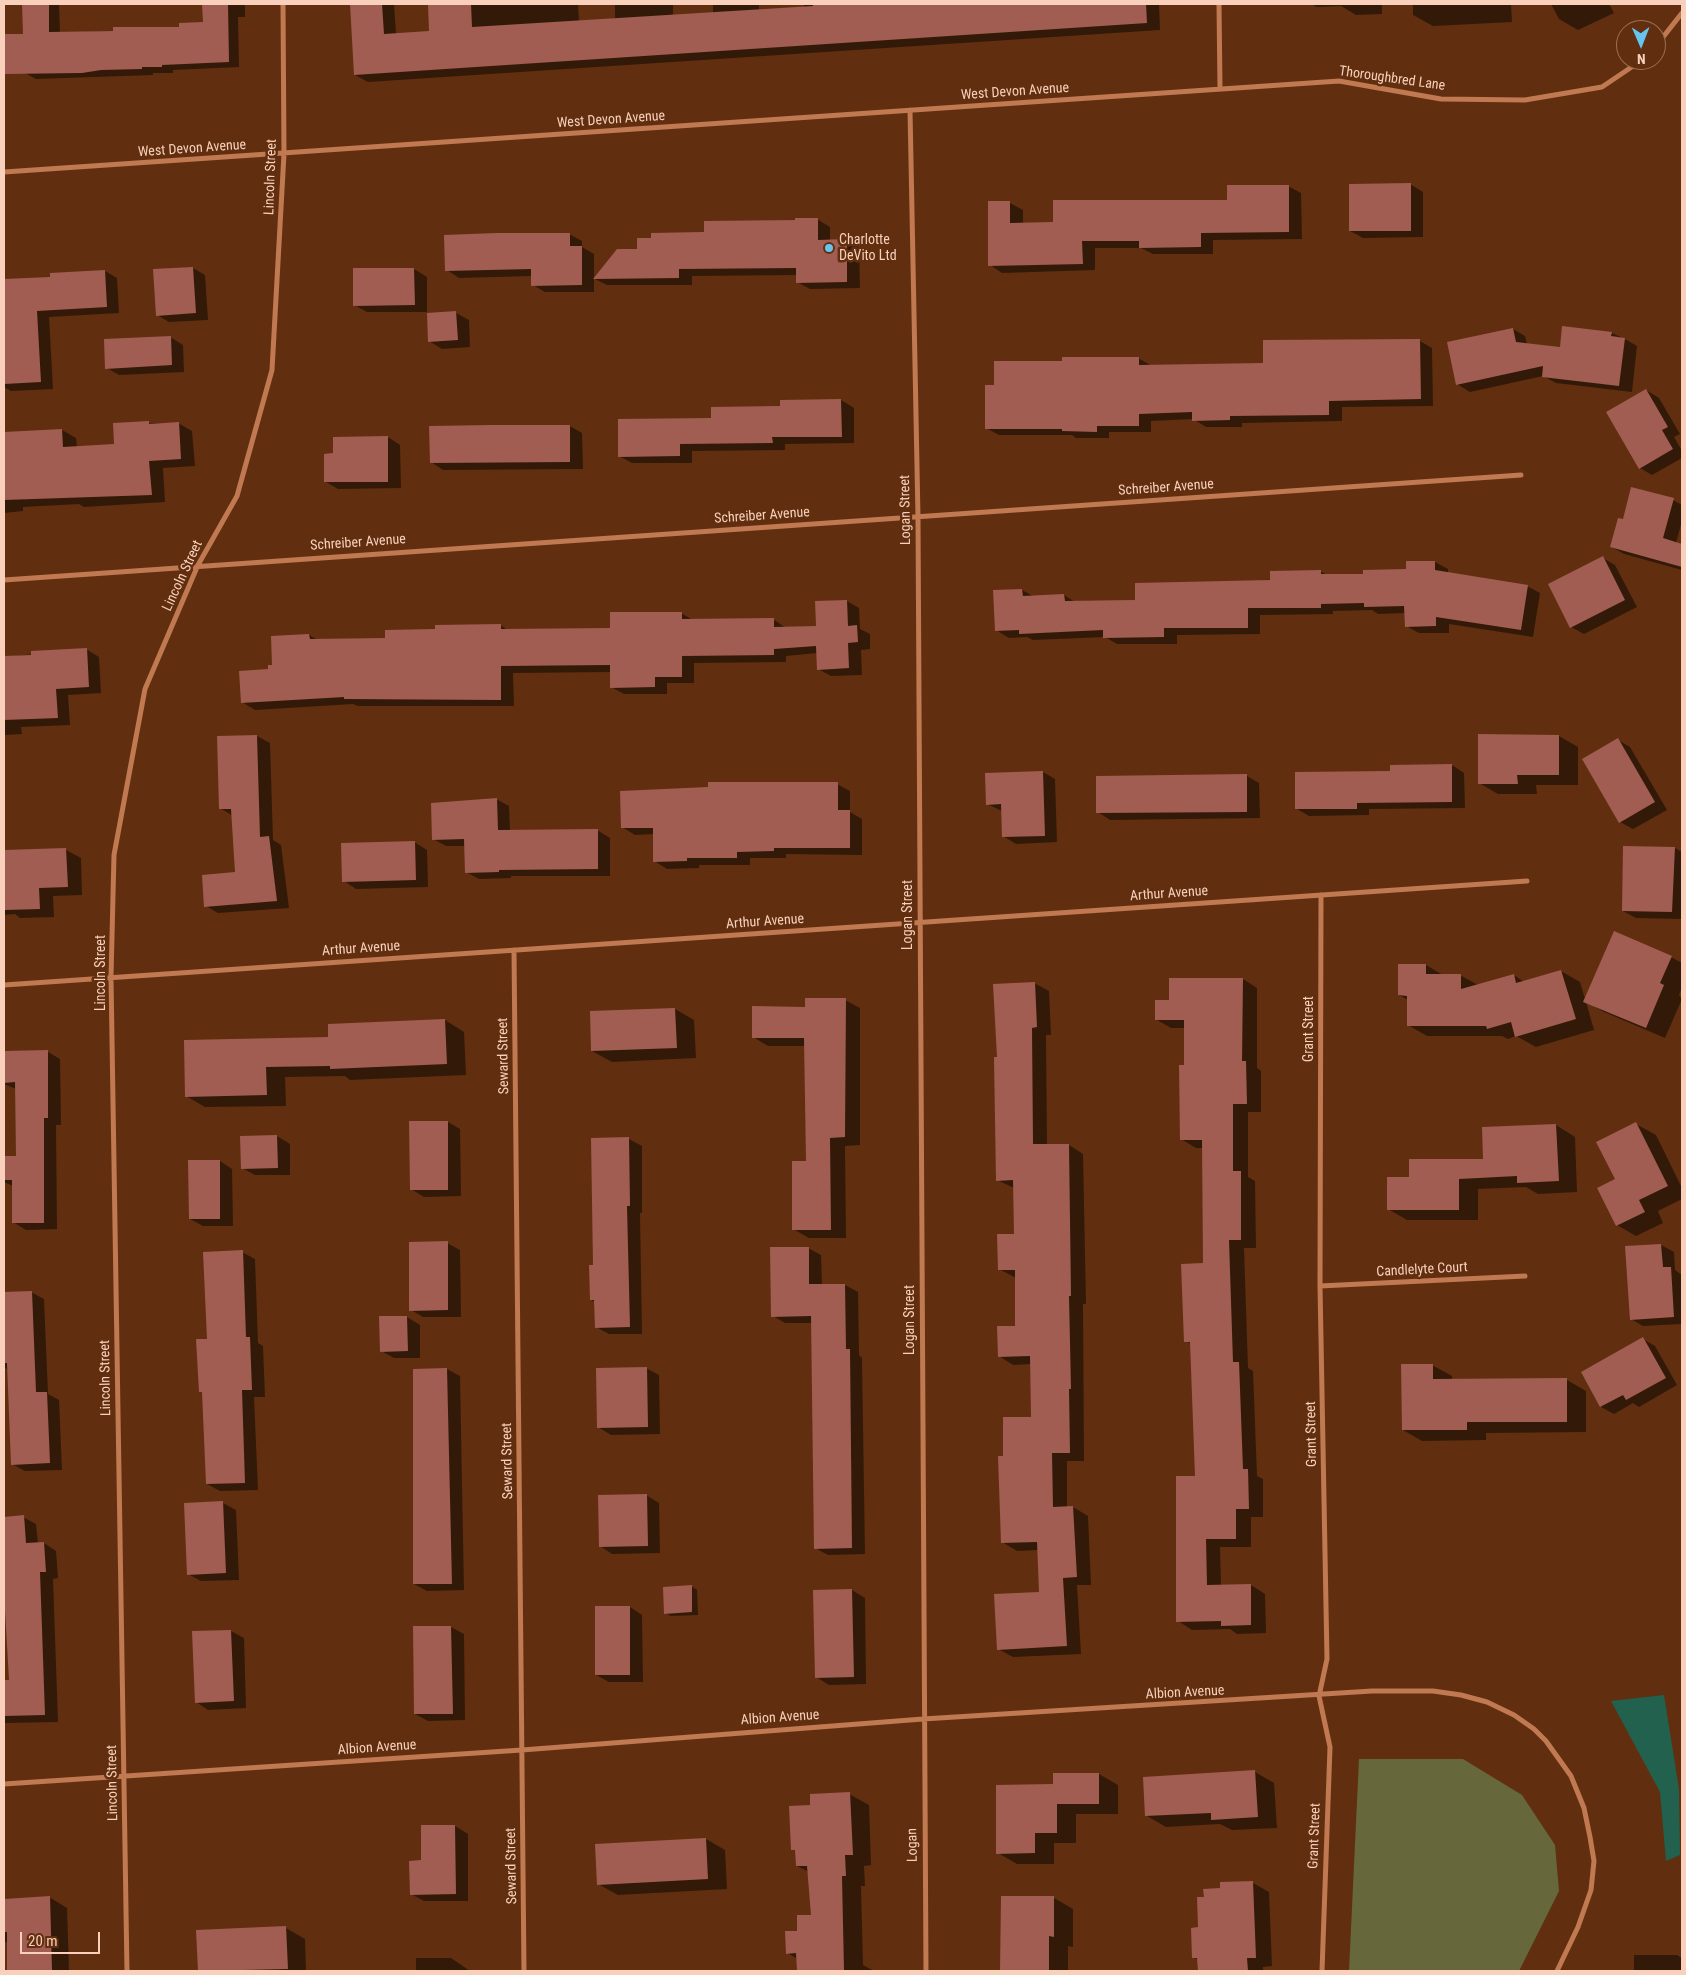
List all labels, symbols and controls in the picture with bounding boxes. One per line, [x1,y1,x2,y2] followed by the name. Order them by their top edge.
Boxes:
[1616,20,1666,70] north arrow
[1637,51,1646,67] text: N
[1338,63,1446,95] street label: Thoroughbred Lane
[960,80,1070,104] street label: West Devon Avenue
[556,108,666,132] street label: West Devon Avenue
[137,137,247,161] street label: West Devon Avenue
[261,139,281,215] street label: Lincoln Street
[839,232,897,264] place label: Charlotte DeVito Ltd
[823,242,835,254] marker: Charlotte DeVito Ltd
[897,475,915,545] street label: Logan Street
[1118,476,1214,500] street label: Schreiber Avenue
[714,504,810,528] street label: Schreiber Avenue
[310,531,406,555] street label: Schreiber Avenue
[159,538,207,614] street label: Lincoln Street
[900,880,916,950] street label: Logan Street
[1129,883,1209,905] street label: Arthur Avenue
[725,911,805,933] street label: Arthur Avenue
[93,935,109,1011] street label: Lincoln Street
[321,938,401,960] street label: Arthur Avenue
[1301,996,1317,1062] street label: Grant Street
[495,1017,513,1095] street label: Seward Street
[1376,1259,1468,1281] street label: Candlelyte Court
[902,1285,918,1355] street label: Logan Street
[97,1340,115,1416] street label: Lincoln Street
[1303,1401,1321,1467] street label: Grant Street
[499,1422,517,1500] street label: Seward Street
[1145,1683,1225,1703] street label: Albion Avenue
[740,1707,820,1729] street label: Albion Avenue
[337,1737,417,1759] street label: Albion Avenue
[104,1745,122,1821] street label: Lincoln Street
[1305,1803,1325,1869] street label: Grant Street
[503,1827,521,1905] street label: Seward Street
[904,1828,922,1862] street label: Logan
[22,1922,102,1954] scale bar
[28,1932,58,1950] text: 20 m

